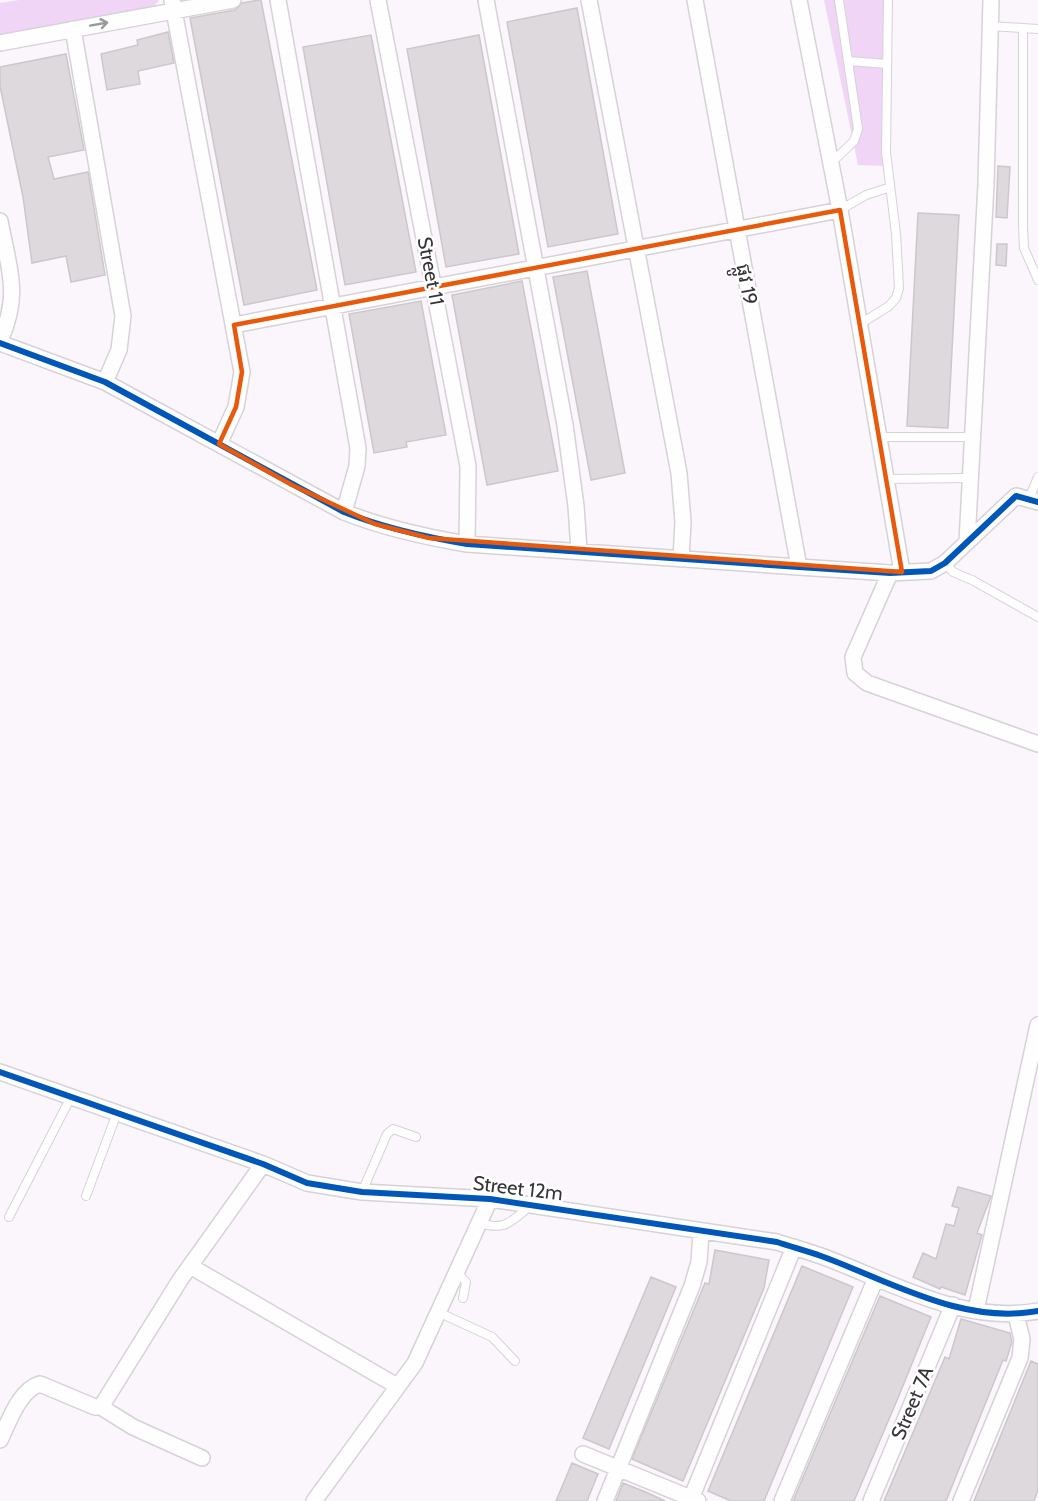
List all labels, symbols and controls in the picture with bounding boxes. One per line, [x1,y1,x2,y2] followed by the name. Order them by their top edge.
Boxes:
[88,18,108,29] one-way arrow
[413,235,449,307] street label: Street 11
[724,261,763,308] street label: ផ្លូវ 19
[472,1171,564,1205] street label: Street 12m
[886,1362,938,1443] street label: Street 7A

